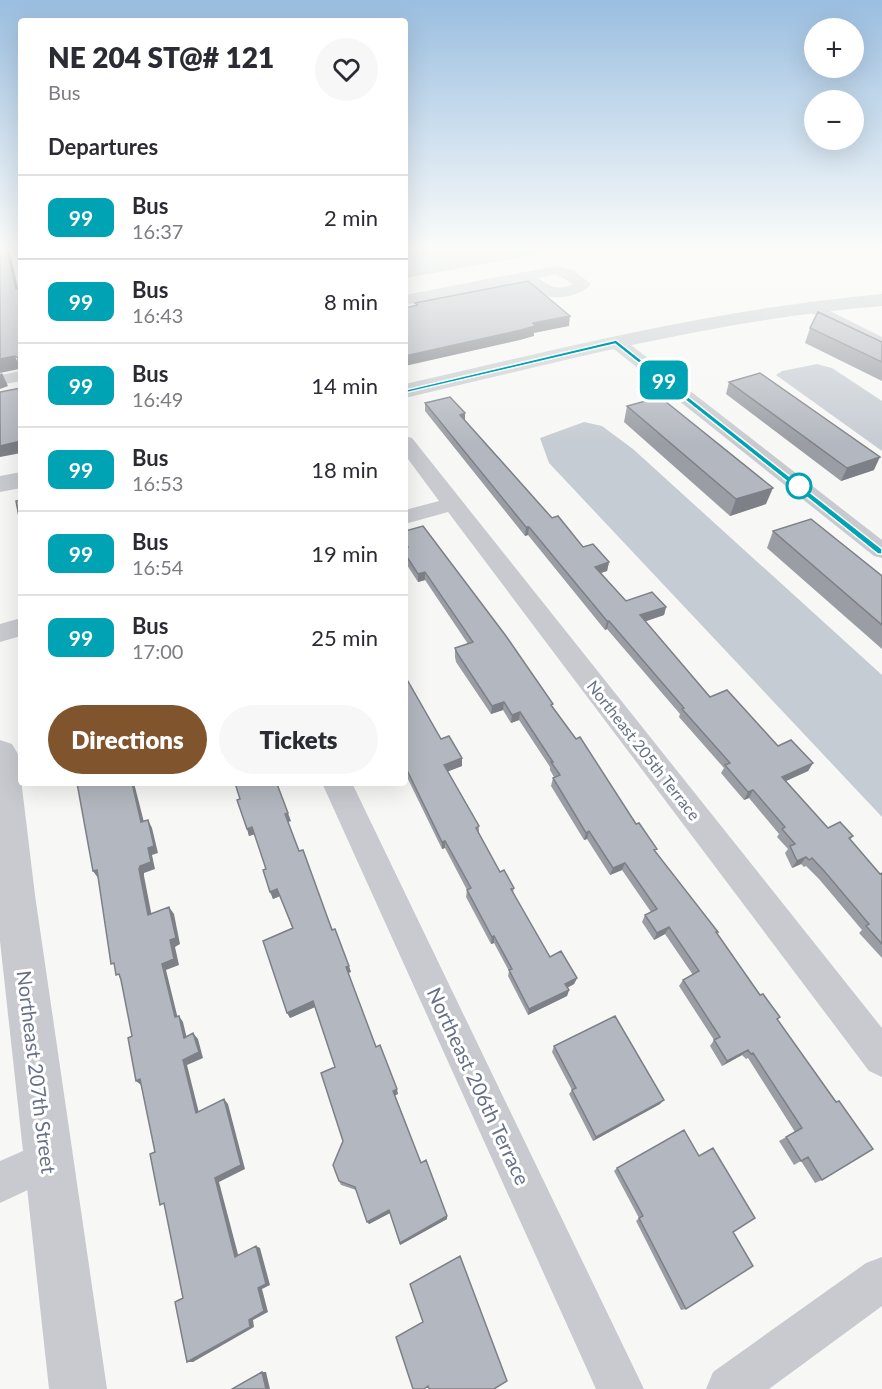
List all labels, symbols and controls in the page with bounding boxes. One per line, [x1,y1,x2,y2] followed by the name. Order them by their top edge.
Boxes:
[804,18,864,150] map controls
[804,18,864,78] button: +
[315,38,378,101] button: heart
[48,40,274,74] text: NE 204 ST@# 121
[48,80,81,104] text: Bus
[804,90,864,150] button: −
[48,133,158,160] text: Departures
[132,192,168,219] text: Bus
[324,204,378,231] text: 2 min
[69,205,93,230] text: 99
[132,219,183,243] text: 16:37
[132,276,168,303] text: Bus
[324,288,378,315] text: 8 min
[69,289,93,314] text: 99
[132,303,183,327] text: 16:43
[132,360,168,387] text: Bus
[637,360,691,400] line badge: 99
[652,368,676,393] text: 99
[311,372,378,399] text: 14 min
[69,373,93,398] text: 99
[132,387,183,411] text: 16:49
[132,444,168,471] text: Bus
[311,456,378,483] text: 18 min
[69,457,93,482] text: 99
[132,471,183,495] text: 16:53
[786,473,812,499] unlabelled marker
[132,528,168,555] text: Bus
[311,540,378,567] text: 19 min
[69,541,93,566] text: 99
[132,555,183,579] text: 16:54
[132,612,168,639] text: Bus
[311,624,378,651] text: 25 min
[69,625,93,650] text: 99
[132,639,183,663] text: 17:00
[584,676,704,824] street label: Northeast 205th Terrace
[48,705,207,774] button: Directions
[219,705,378,774] button: Tickets
[13,969,61,1175] street label: Northeast 207th Street
[423,983,535,1189] street label: Northeast 206th Terrace

